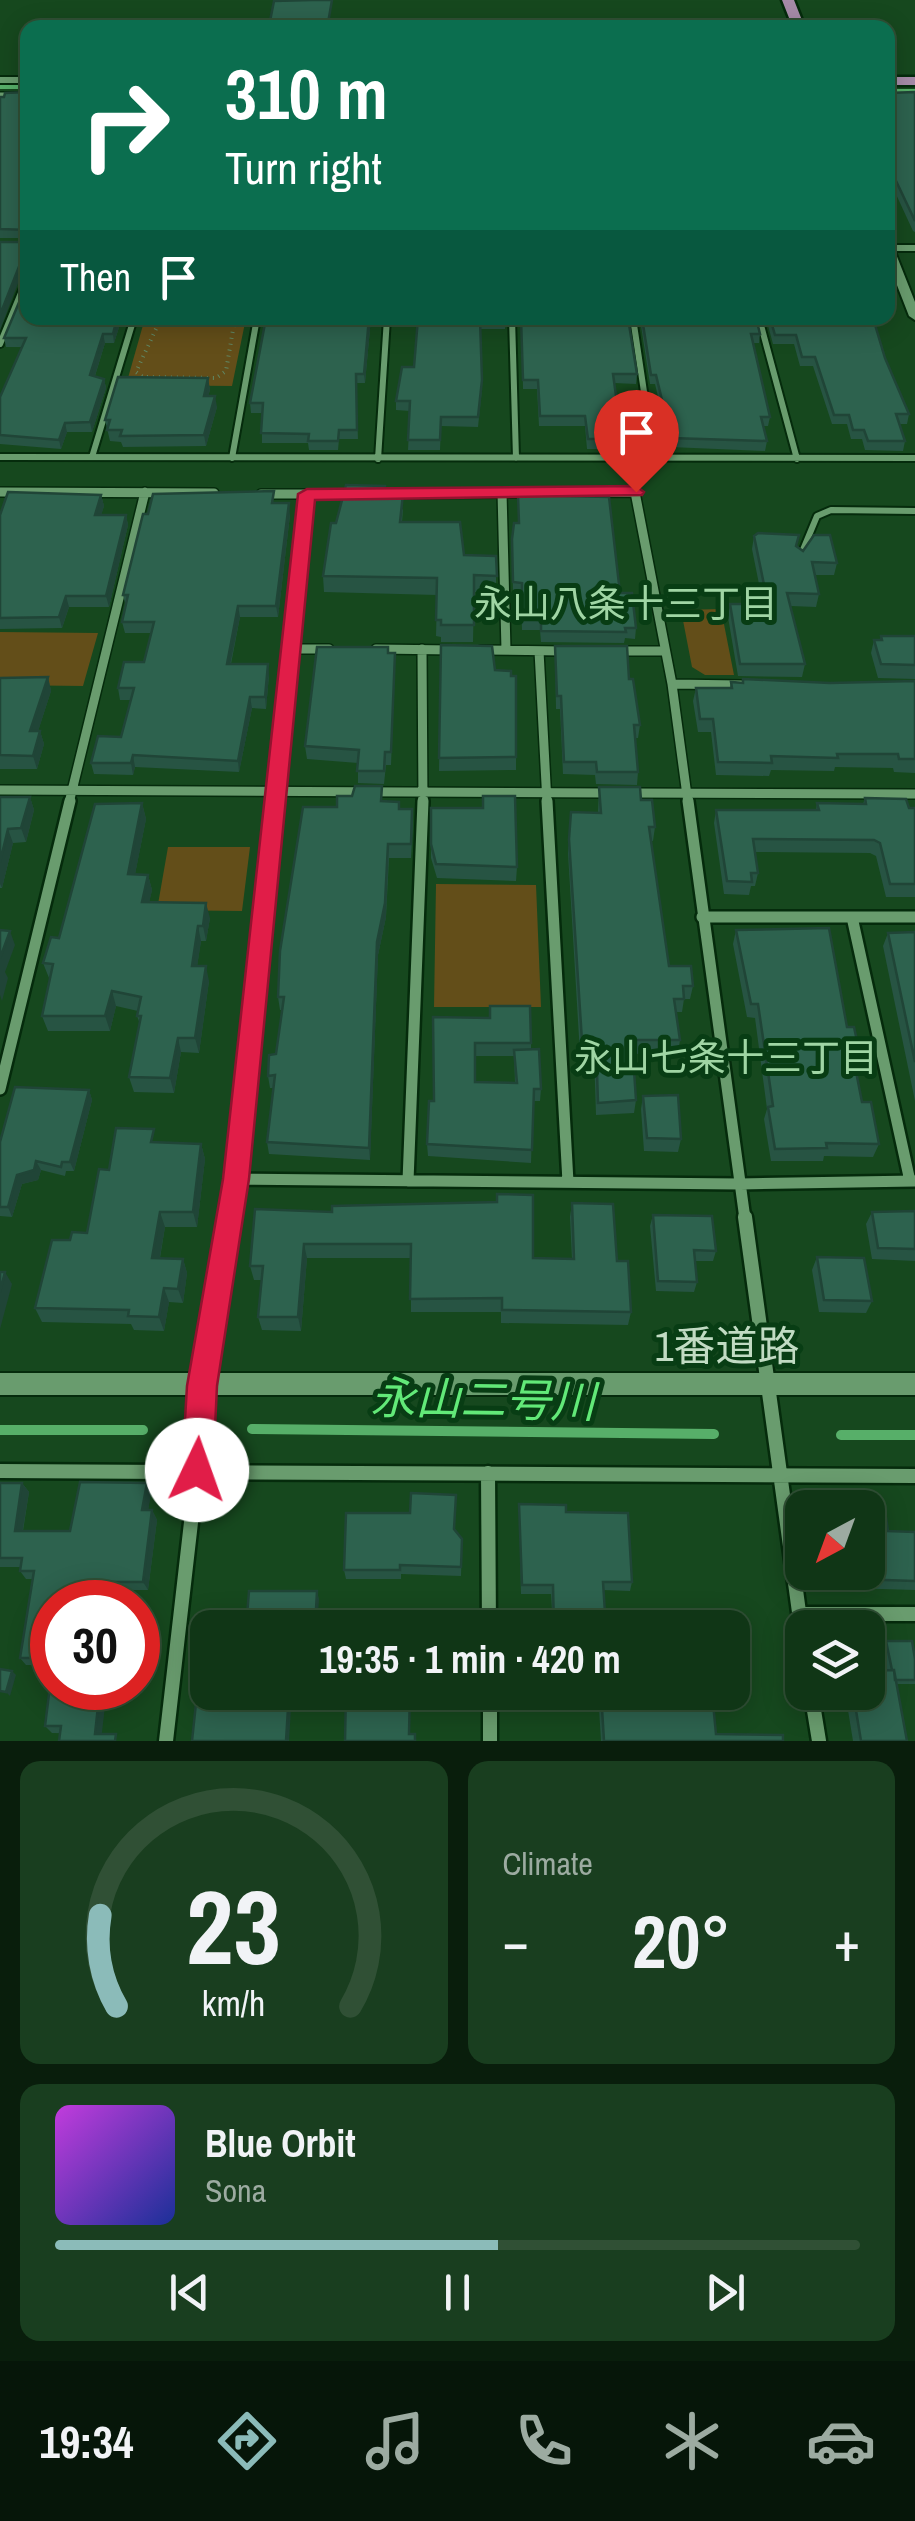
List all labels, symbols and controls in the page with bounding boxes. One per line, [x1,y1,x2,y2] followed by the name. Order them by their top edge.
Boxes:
[225,47,388,141] text: 310 m
[60,60,190,190] icon: right
[225,137,382,198] text: Turn right
[151,250,206,305] icon: arrive
[60,252,131,303] text: Then
[594,390,679,493] pin
[609,405,664,460] icon: arrive
[474,578,778,629] district label: 永山八条十三丁目
[574,1032,878,1083] district label: 永山七条十三丁目
[654,1318,800,1374] street label: 1番道路
[370,1367,600,1432] water label: 永山二号川
[145,1418,249,1522] position arrow
[785,1490,885,1590] north arrow
[785,1490,885,1710] map controls
[30,1580,160,1710] speed limit sign: 30
[785,1610,885,1710] button: layers
[319,1634,621,1685] text: 19:35 · 1 min · 420 m
[503,1842,593,1885] text: Climate
[186,1856,281,1996] text: 23
[632,1890,730,1991] text: 20°
[503,1904,529,1978] text: −
[834,1904,860,1978] text: +
[202,1979,266,2027] text: km/h
[205,2118,356,2169] text: Blue Orbit
[205,2169,266,2212] text: Sona
[162,2265,217,2320] icon: previous
[430,2265,485,2320] icon: pause
[698,2265,753,2320] icon: next
[212,2406,282,2476] icon: directions
[360,2406,430,2476] icon: music
[509,2406,579,2476] icon: phone
[657,2406,727,2476] icon: climate
[806,2406,876,2476] icon: car
[39,2411,134,2472] text: 19:34

